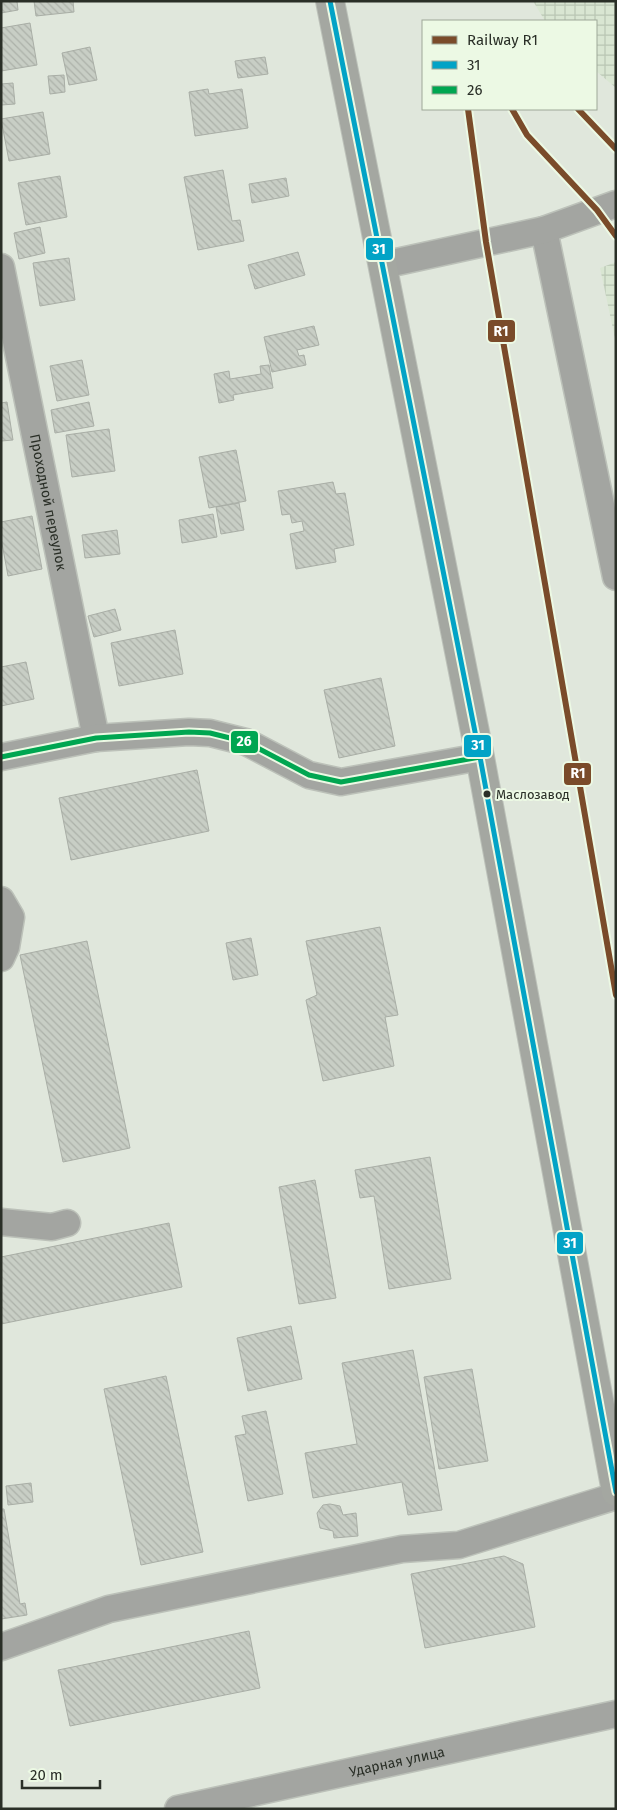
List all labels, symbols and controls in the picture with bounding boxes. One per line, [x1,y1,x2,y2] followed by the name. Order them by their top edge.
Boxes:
[422,20,597,110] legend
[467,31,538,49] text: Railway R1
[467,56,481,74] text: 31
[467,81,482,99] text: 26
[365,237,394,261] line badge: 31
[371,241,386,258] text: 31
[487,319,516,343] line badge: R1
[494,323,508,340] text: R1
[26,432,71,573] street label: Проходной переулок
[230,730,259,754] line badge: 26
[236,733,252,750] text: 26
[463,734,492,758] line badge: 31
[470,737,485,754] text: 31
[563,762,592,786] line badge: R1
[571,765,585,782] text: R1
[496,787,570,802] place label: Маслозавод
[482,789,492,799] marker: Маслозавод
[556,1231,584,1255] line badge: 31
[562,1235,577,1252] text: 31
[348,1743,446,1780] street label: Ударная улица
[22,1758,100,1790] scale bar
[30,1766,63,1784] text: 20 m

